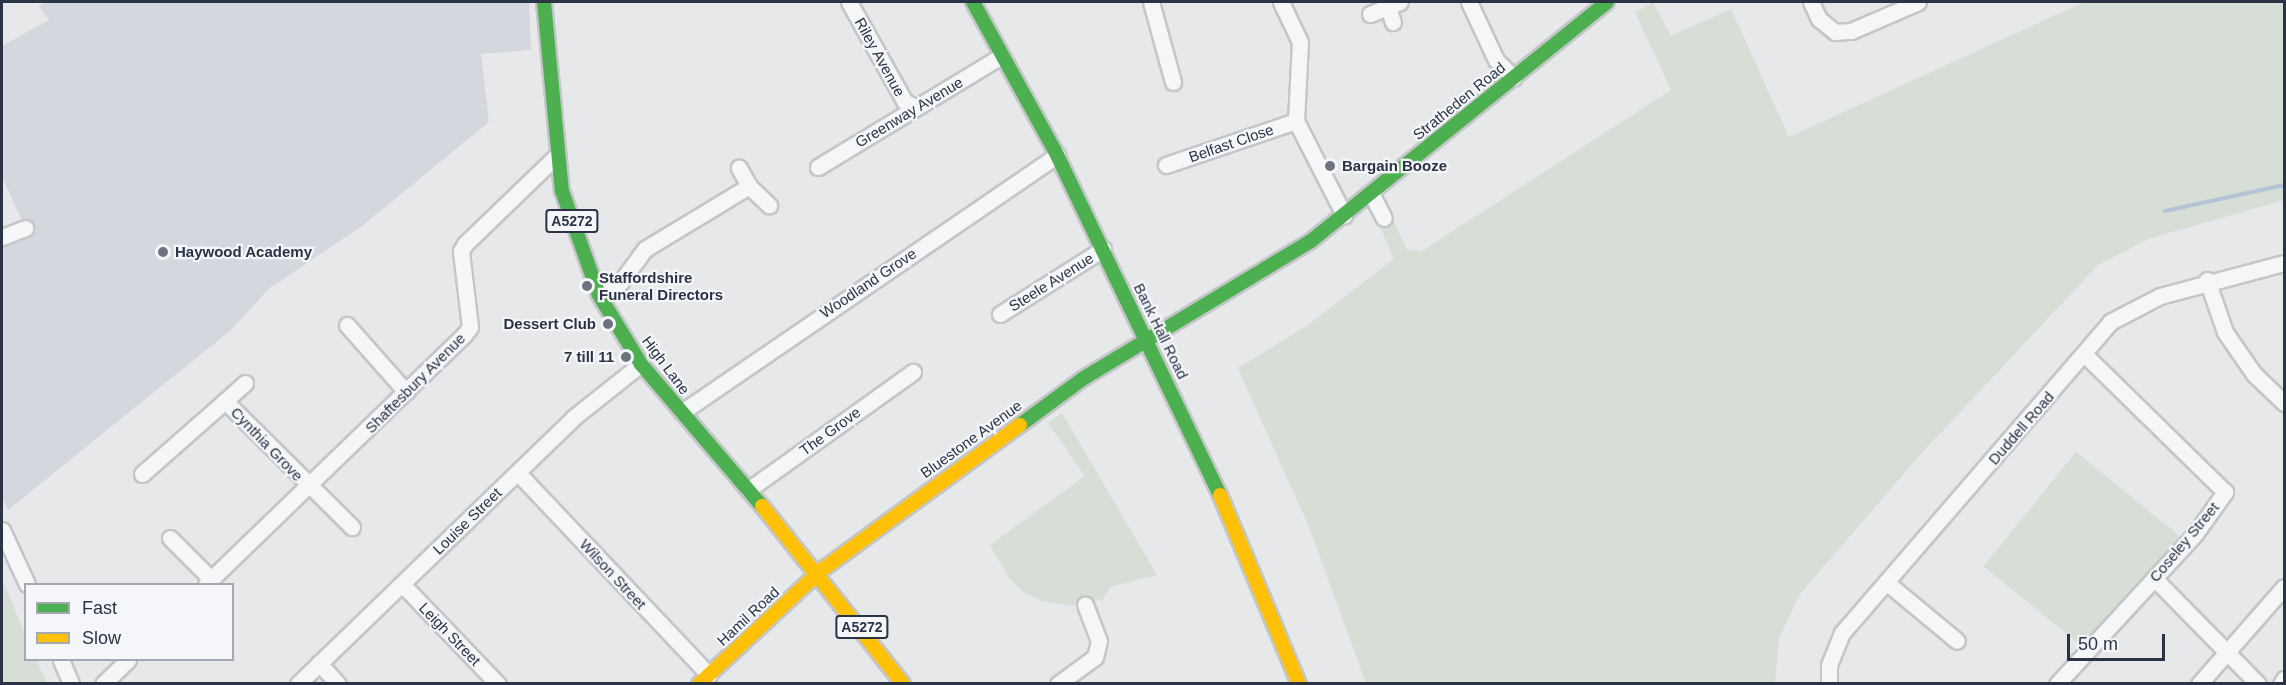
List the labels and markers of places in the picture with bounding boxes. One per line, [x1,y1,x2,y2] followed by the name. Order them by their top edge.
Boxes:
[1342,157,1447,175] place label: Bargain Booze
[1323,159,1337,173] marker: Bargain Booze
[175,243,313,261] place label: Haywood Academy
[156,245,170,259] marker: Haywood Academy
[599,268,723,303] place label: Staffordshire Funeral Directors
[580,279,594,293] marker: Staffordshire Funeral Directors
[503,315,596,333] place label: Dessert Club
[601,317,615,331] marker: Dessert Club
[564,348,614,366] place label: 7 till 11
[619,350,633,364] marker: 7 till 11

